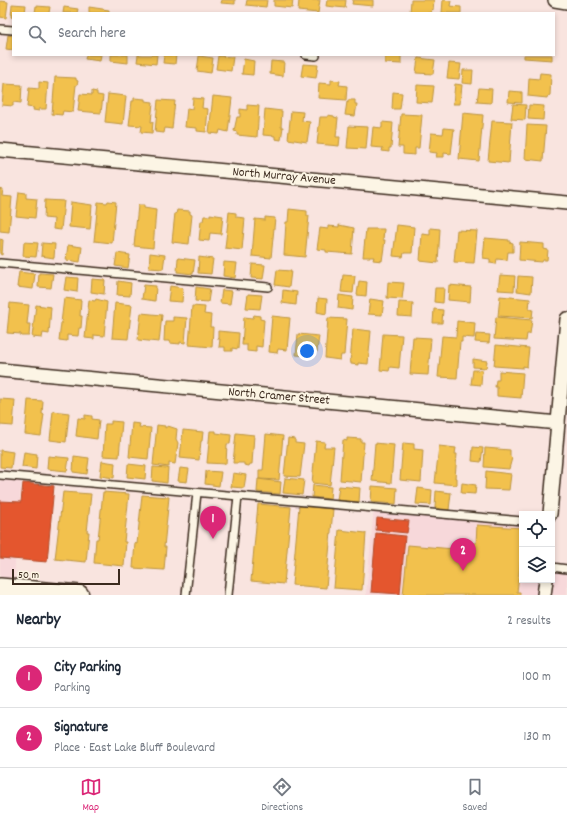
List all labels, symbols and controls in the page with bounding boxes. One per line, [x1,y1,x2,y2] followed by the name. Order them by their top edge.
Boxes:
[12,12,555,56] search box
[26,23,48,45] icon: search
[58,23,126,45] text: Search here
[232,163,337,191] street label: North Murray Avenue
[297,341,317,361] your location
[227,383,331,411] street label: North Cramer Street
[200,506,226,539] pin: 1
[519,511,555,583] map controls
[519,511,555,547] button: locate
[450,538,476,571] pin: 2
[519,547,555,583] button: layers
[12,567,120,586] scale bar
[18,568,39,584] text: 50 m
[16,609,60,633] text: Nearby
[507,612,551,631] text: 2 results
[54,657,121,679] text: City Parking
[28,668,30,687] text: 1
[522,668,551,687] text: 100 m
[54,679,90,698] text: Parking
[54,717,108,739] text: Signature
[26,728,32,747] text: 2
[523,728,551,747] text: 130 m
[54,739,215,758] text: Place · East Lake Bluff Boulevard
[80,776,102,816] tab: Map
[261,776,303,816] tab: Directions
[463,776,487,816] tab: Saved

